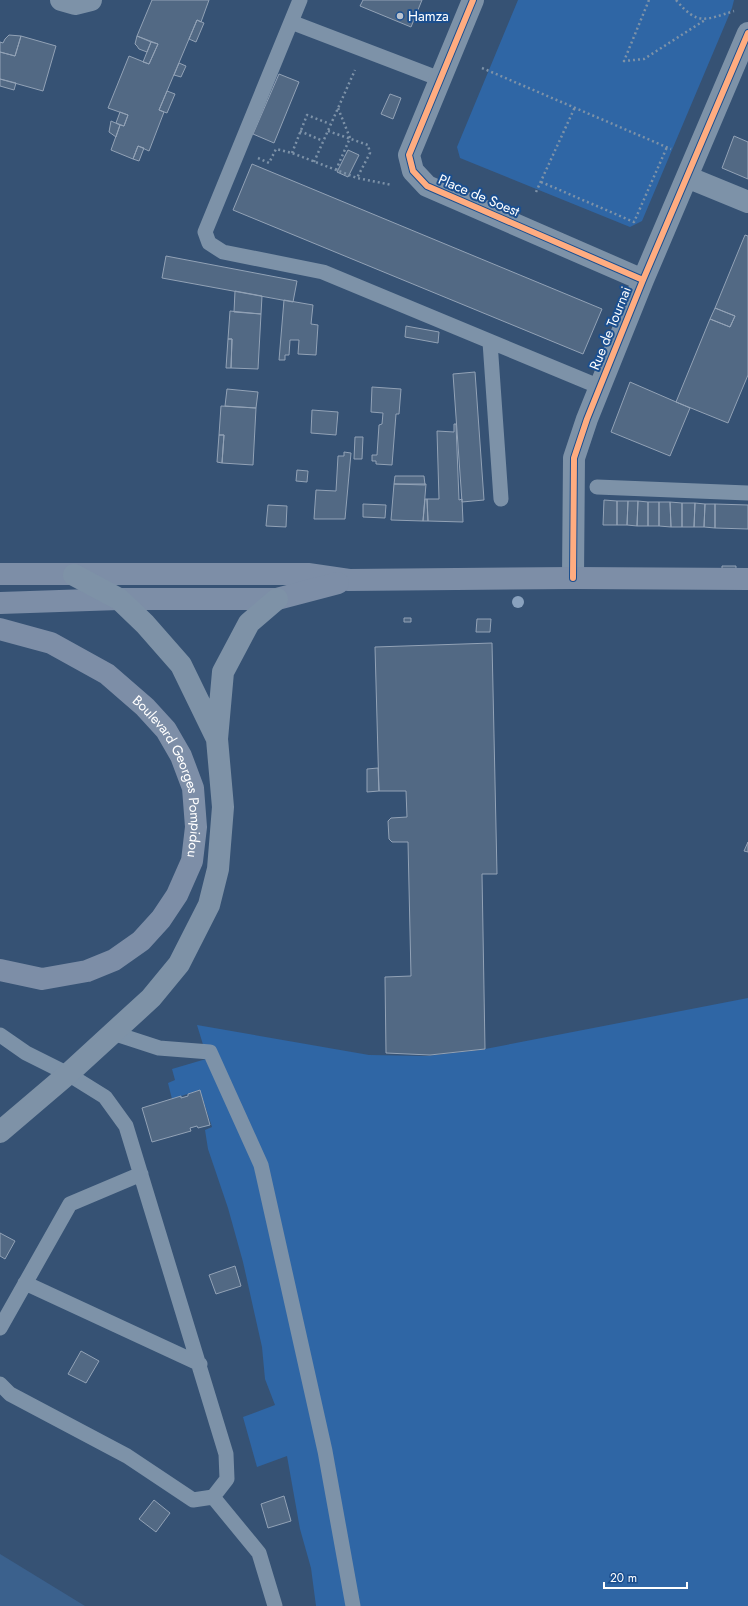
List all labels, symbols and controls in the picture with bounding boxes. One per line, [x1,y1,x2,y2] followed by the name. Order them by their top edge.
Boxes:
[408,6,449,26] place label: Hamza
[395,11,405,21] marker: Hamza
[435,169,523,221] street label: Place de Soest
[584,283,636,373] street label: Rue de Tournai
[128,691,206,859] street label: Boulevard Georges Pompidou
[604,1564,687,1590] scale bar
[610,1569,637,1587] text: 20 m

